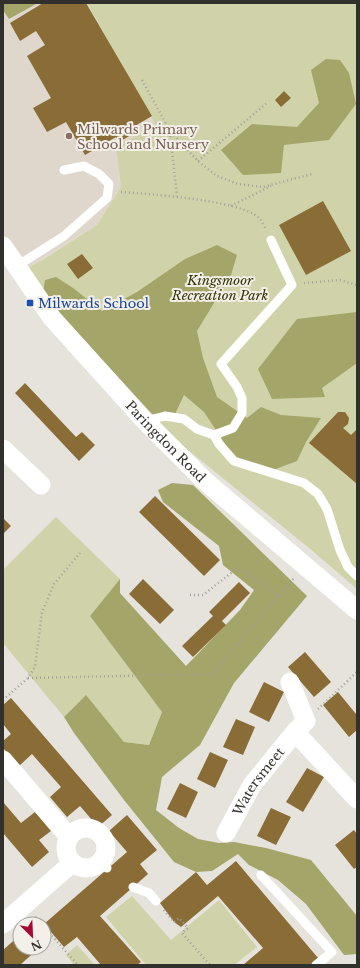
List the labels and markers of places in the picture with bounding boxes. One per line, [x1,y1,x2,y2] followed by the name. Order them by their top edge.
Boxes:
[77,121,210,153] place label: Milwards Primary School and Nursery
[64,131,74,141] marker: Milwards Primary School and Nursery
[38,295,149,312] place label: Milwards School
[25,298,35,308] marker: Milwards School

